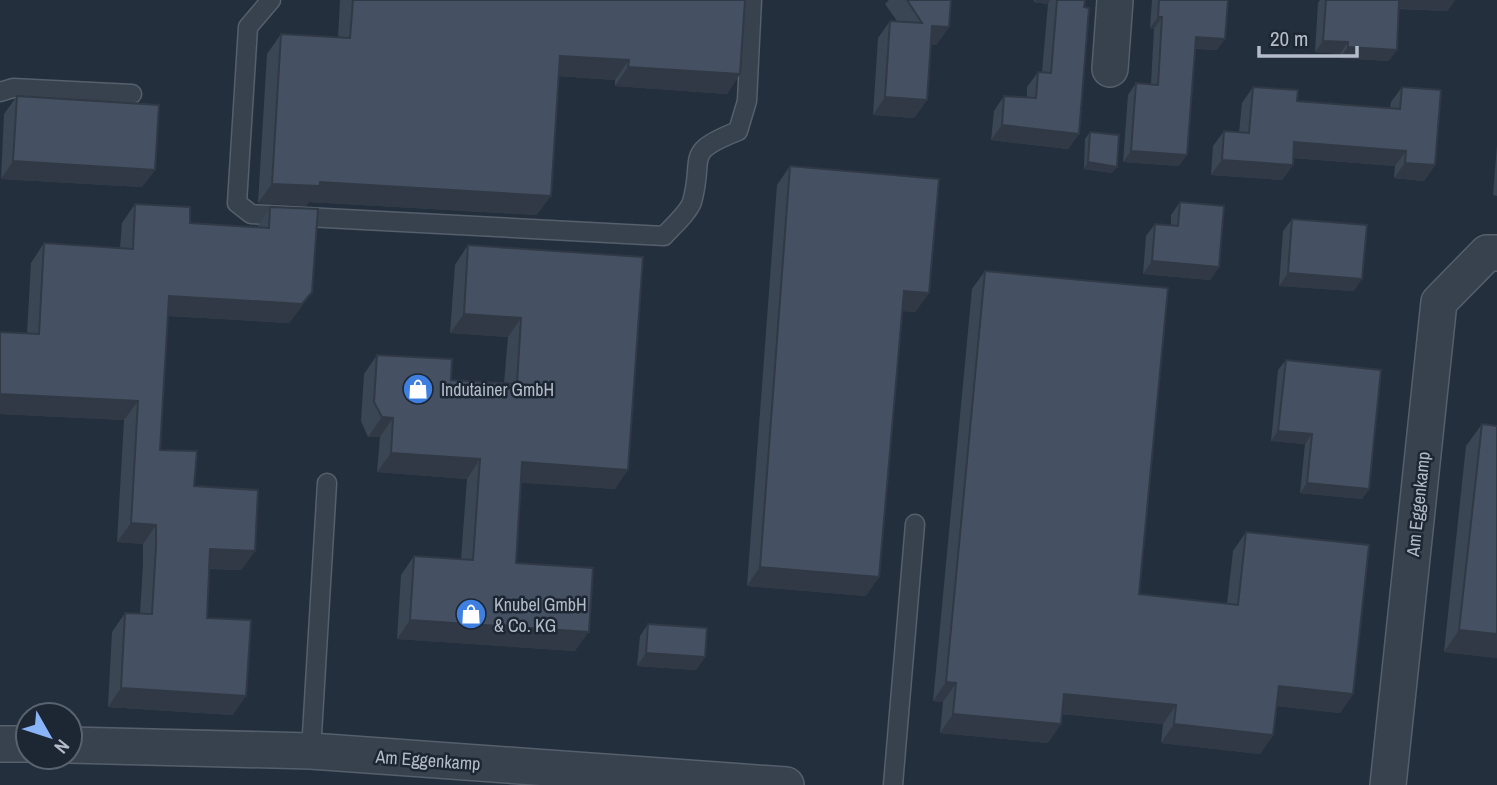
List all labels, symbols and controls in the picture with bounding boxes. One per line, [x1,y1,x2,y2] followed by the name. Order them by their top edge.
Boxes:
[1259,14,1357,58] scale bar
[1270,24,1308,53] text: 20 m
[401,372,435,406] shop icon: Indutainer GmbH
[441,377,554,402] place label: Indutainer GmbH
[1400,450,1436,559] street label: Am Eggenkamp
[494,592,587,638] place label: Knubel GmbH & Co. KG
[454,597,488,631] shop icon: Knubel GmbH & Co. KG
[14,701,84,771] north arrow
[49,734,76,759] text: N
[374,744,481,776] street label: Am Eggenkamp

